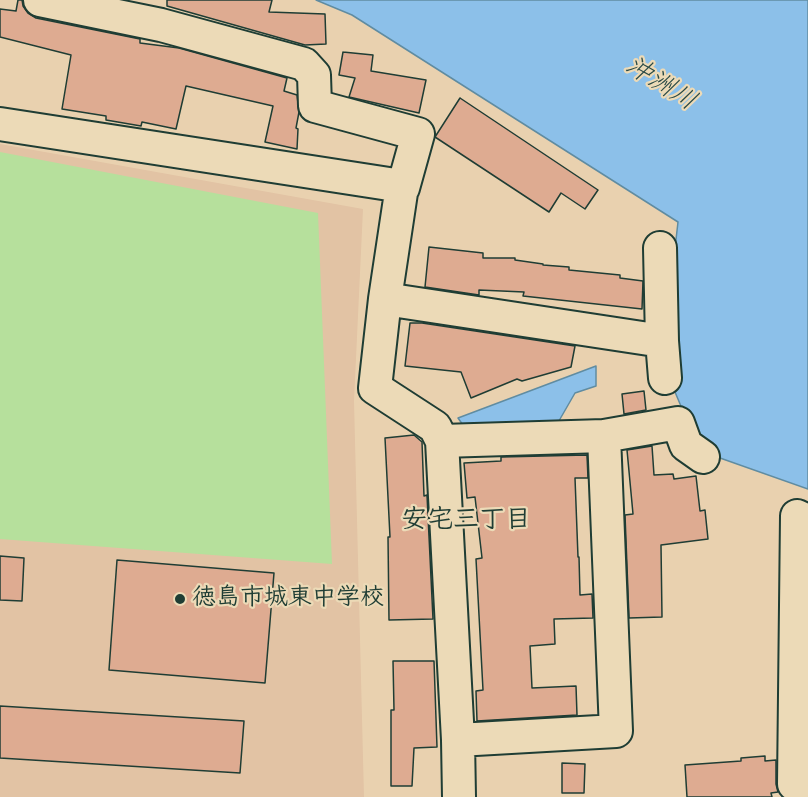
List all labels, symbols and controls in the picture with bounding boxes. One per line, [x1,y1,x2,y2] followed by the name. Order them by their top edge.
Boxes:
[619,51,701,119] water label: 沖洲川
[401,506,531,538] district label: 安宅三丁目
[192,585,384,613] place label: 徳島市城東中学校
[173,592,187,606] marker: 徳島市城東中学校

